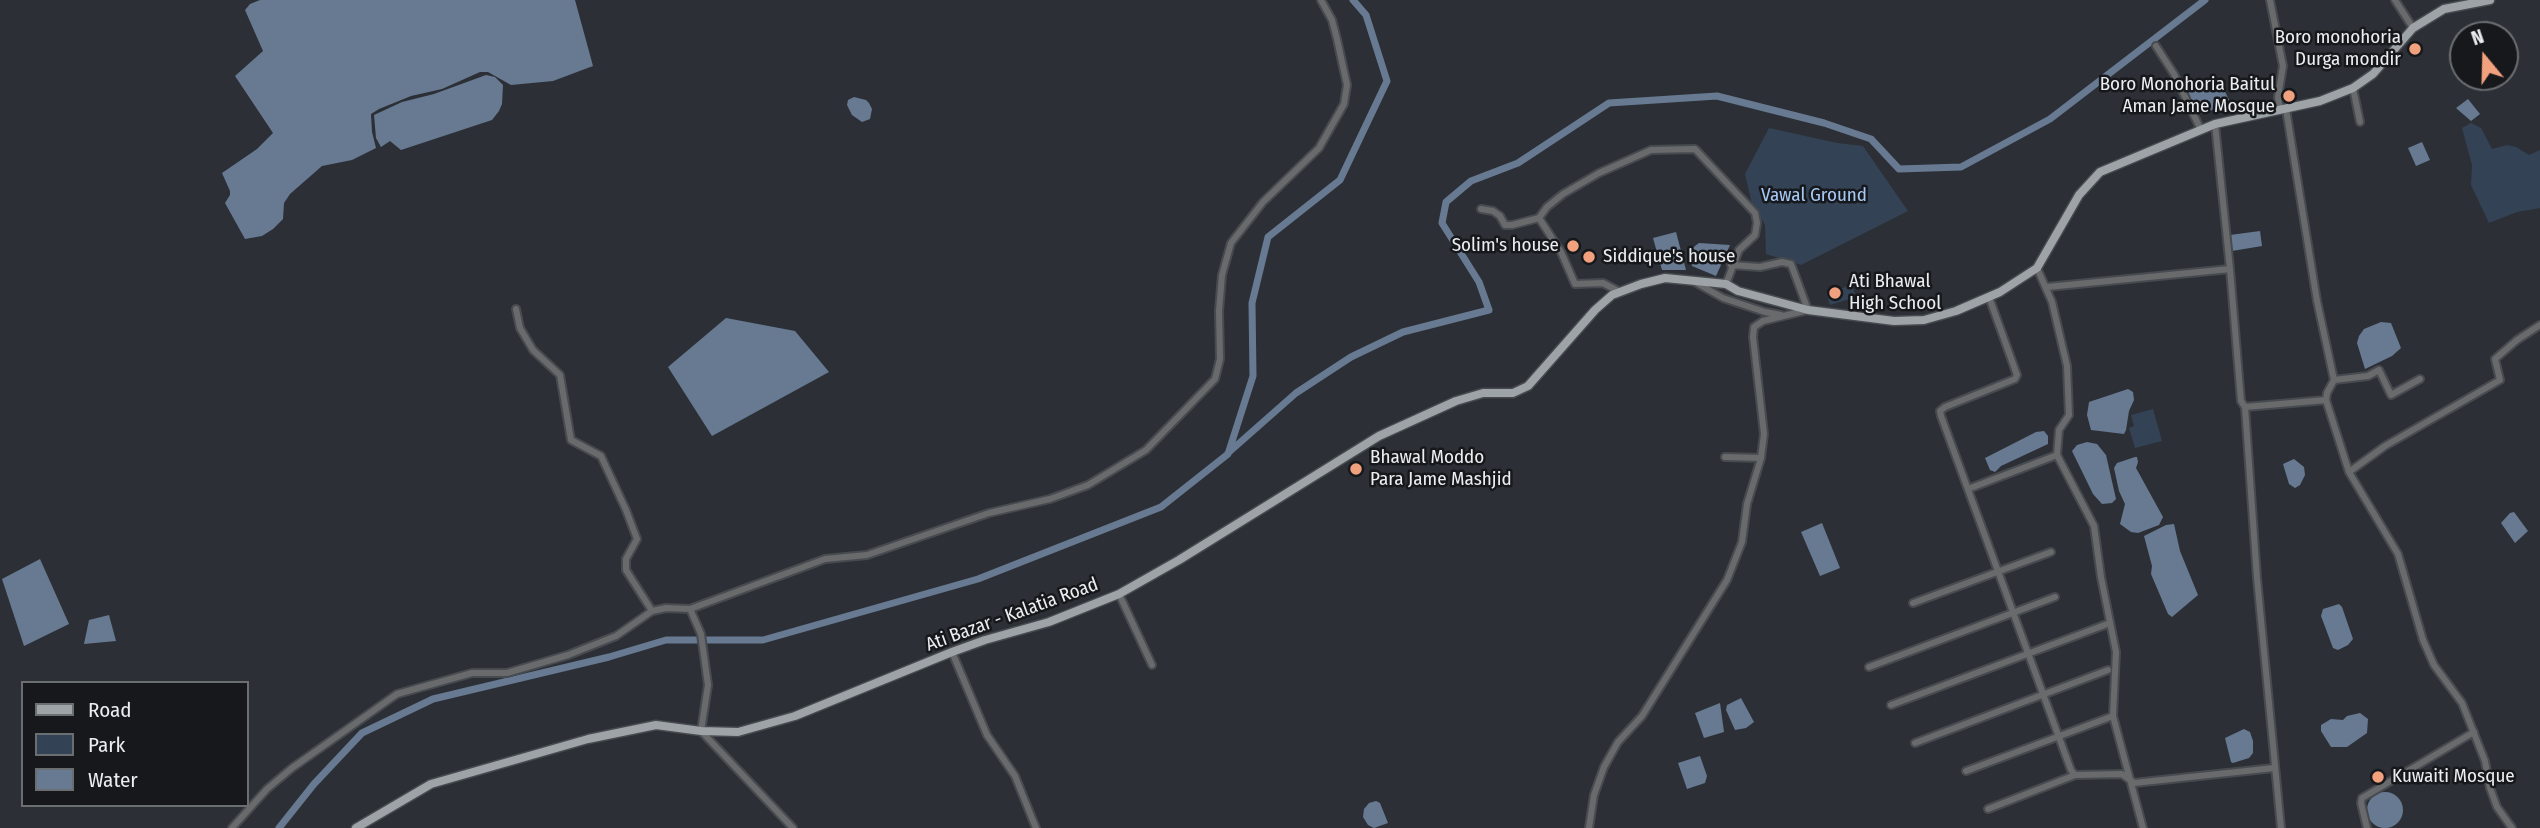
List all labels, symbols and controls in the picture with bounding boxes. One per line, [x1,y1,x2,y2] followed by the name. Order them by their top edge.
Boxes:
[2449,21,2519,91] north arrow
[2469,25,2487,50] text: N
[2275,27,2401,71] place label: Boro monohoria Durga mondir
[2407,41,2423,57] marker: Boro monohoria Durga mondir
[2100,74,2275,118] place label: Boro Monohoria Baitul Aman Jame Mosque
[2281,88,2297,104] marker: Boro Monohoria Baitul Aman Jame Mosque
[1761,185,1867,207] park label: Vawal Ground
[1452,235,1559,257] place label: Solim's house
[1565,238,1581,254] marker: Solim's house
[1603,246,1735,268] place label: Siddique's house
[1581,249,1597,265] marker: Siddique's house
[1849,271,1941,315] place label: Ati Bhawal High School
[1827,285,1843,301] marker: Ati Bhawal High School
[1370,447,1512,491] place label: Bhawal Moddo Para Jame Mashjid
[1348,461,1364,477] marker: Bhawal Moddo Para Jame Mashjid
[923,573,1101,657] street label: Ati Bazar - Kalatia Road
[21,681,248,807] legend
[88,697,132,723] text: Road
[88,732,125,758] text: Park
[2392,766,2515,788] place label: Kuwaiti Mosque
[88,767,138,793] text: Water
[2370,769,2386,785] marker: Kuwaiti Mosque

